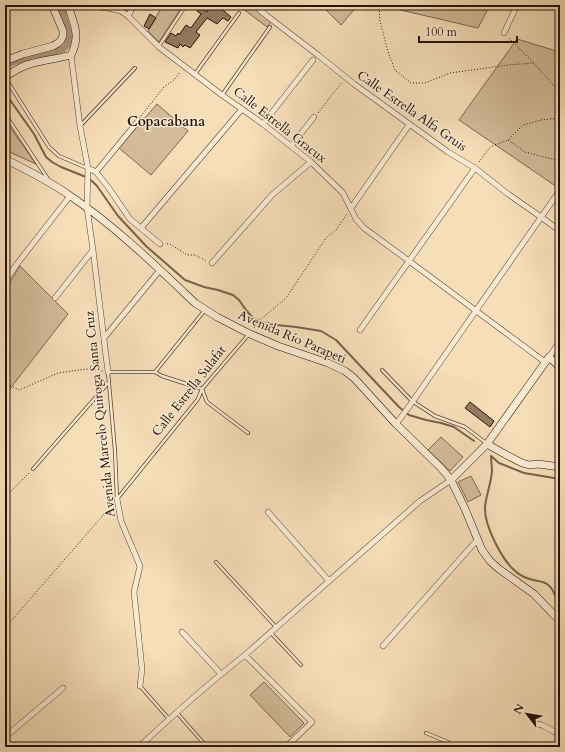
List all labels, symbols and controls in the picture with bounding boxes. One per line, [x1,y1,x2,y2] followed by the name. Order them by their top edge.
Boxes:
[419,18,517,44] scale bar
[425,24,458,40] text: 100 m
[354,66,470,156] street label: Calle Estrella Alfa Gruis
[229,83,331,168] street label: Calle Estrella Gracux
[127,112,205,131] district label: Copacabana
[235,306,349,368] street label: Avenida Río Parapeti
[80,310,120,518] street label: Avenida Marcelo Quiroga Santa Cruz
[148,342,230,440] street label: Calle Estrella Sulafat
[507,694,547,734] north arrow
[510,701,528,717] text: N

